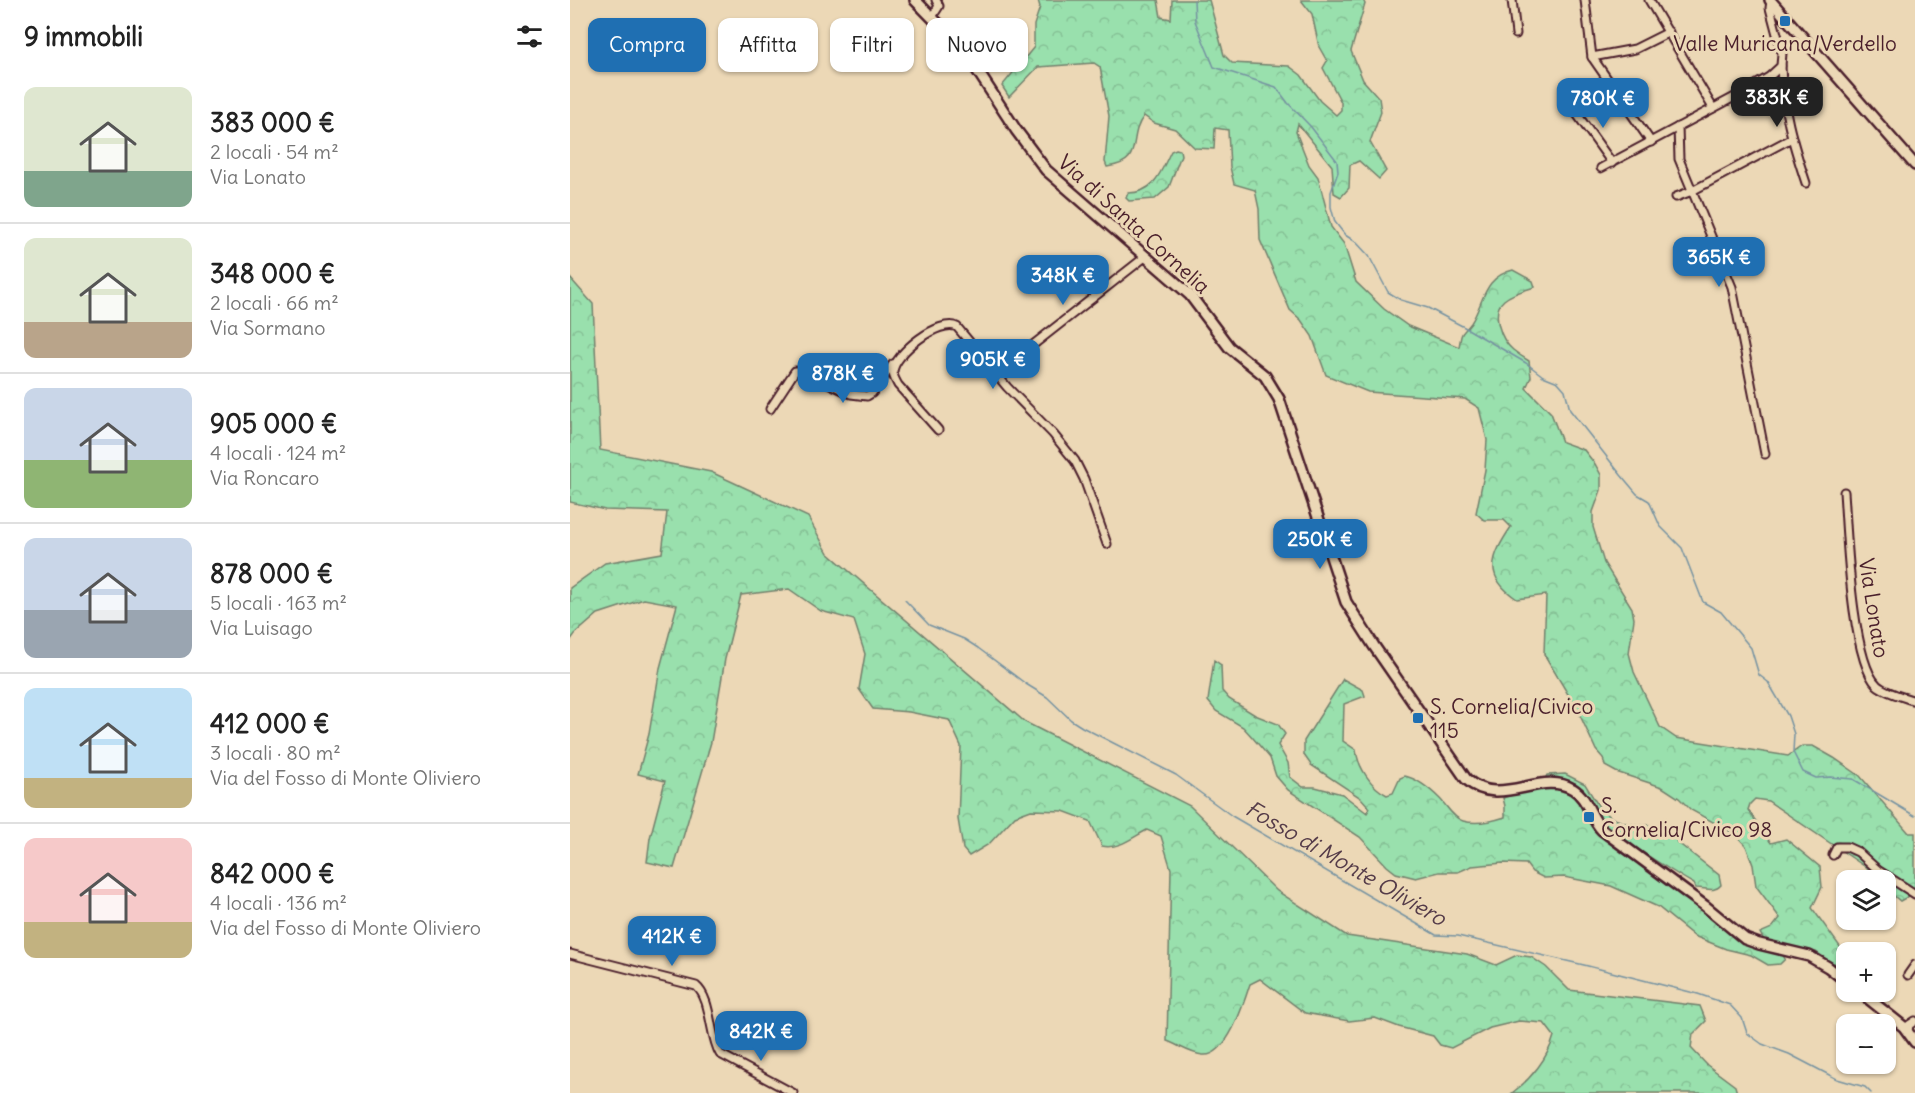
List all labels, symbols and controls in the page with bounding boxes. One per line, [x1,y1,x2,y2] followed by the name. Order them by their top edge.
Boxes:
[1778,14,1792,28] marker: Valle Muricana/Verdello
[588,18,706,72] chip: Compra
[718,18,818,72] chip: Affitta
[830,18,914,72] chip: Filtri
[926,18,1028,72] chip: Nuovo
[24,20,143,53] text: 9 immobili
[513,20,546,53] icon: filters
[1673,30,1897,57] place label: Valle Muricana/Verdello
[1728,77,1826,128] pin: 383K €
[1554,78,1652,129] pin: 780K €
[1745,84,1809,109] text: 383K €
[1571,85,1635,110] text: 780K €
[210,106,335,139] text: 383 000 €
[72,111,144,183] icon: home
[210,139,339,164] text: 2 locali · 54 m²
[1052,149,1216,299] street label: Via di Santa Cornelia
[210,164,306,189] text: Via Lonato
[1670,237,1768,288] pin: 365K €
[1687,244,1751,269] text: 365K €
[1014,255,1112,306] pin: 348K €
[210,257,335,290] text: 348 000 €
[72,262,144,334] icon: home
[1031,262,1095,287] text: 348K €
[210,290,339,315] text: 2 locali · 66 m²
[210,315,325,340] text: Via Sormano
[944,339,1042,390] pin: 905K €
[960,346,1026,371] text: 905K €
[794,353,892,404] pin: 878K €
[812,360,874,385] text: 878K €
[210,407,337,440] text: 905 000 €
[72,412,144,484] icon: home
[210,440,346,465] text: 4 locali · 124 m²
[210,465,319,490] text: Via Roncaro
[1271,519,1369,570] pin: 250K €
[1287,526,1353,551] text: 250K €
[1853,556,1895,660] street label: Via Lonato
[210,557,333,590] text: 878 000 €
[72,562,144,634] icon: home
[210,590,347,615] text: 5 locali · 163 m²
[210,615,313,640] text: Via Luisago
[1430,693,1593,744] place label: S. Cornelia/Civico 115
[210,707,330,740] text: 412 000 €
[1411,711,1425,725] marker: S. Cornelia/Civico 115
[72,712,144,784] icon: home
[210,740,341,765] text: 3 locali · 80 m²
[210,765,481,790] text: Via del Fosso di Monte Oliviero
[1601,792,1772,843] place label: S. Cornelia/Civico 98
[1241,794,1453,933] water label: Fosso di Monte Oliviero
[1582,810,1596,824] marker: S. Cornelia/Civico 98
[210,857,335,890] text: 842 000 €
[72,862,144,934] icon: home
[1836,870,1896,1074] map controls
[1836,870,1896,930] button: layers
[210,890,347,915] text: 4 locali · 136 m²
[210,915,481,940] text: Via del Fosso di Monte Oliviero
[623,916,721,967] pin: 412K €
[642,923,702,948] text: 412K €
[1836,942,1896,1002] button: +
[712,1011,810,1062] pin: 842K €
[1836,1014,1896,1074] button: −
[729,1018,793,1043] text: 842K €

